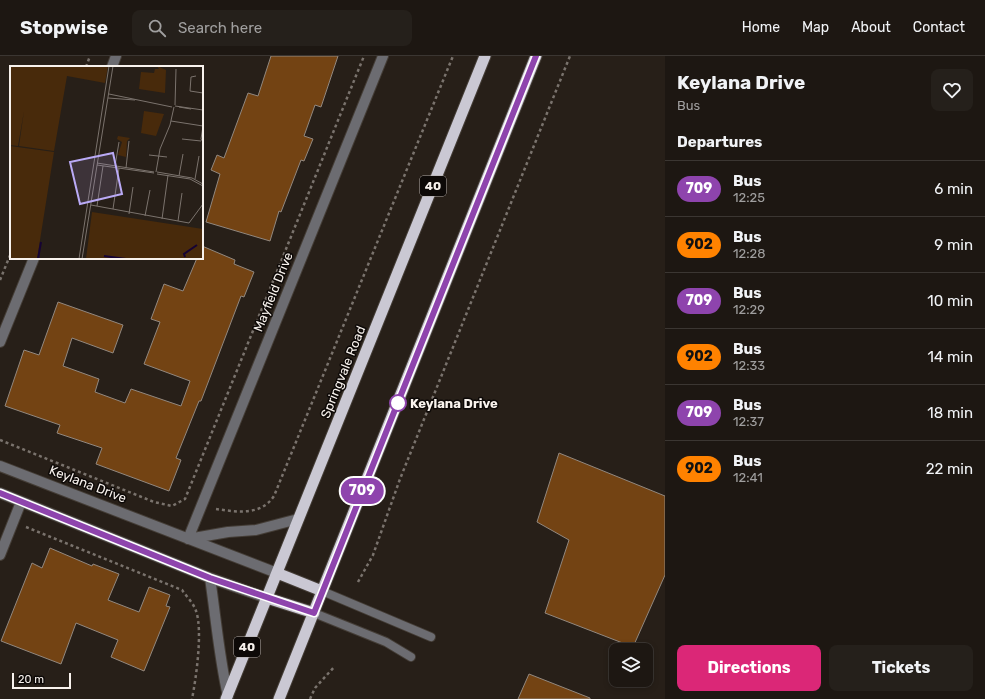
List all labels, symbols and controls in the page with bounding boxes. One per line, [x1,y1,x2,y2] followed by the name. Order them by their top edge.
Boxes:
[132,10,412,46] search box
[20,16,108,39] text: Stopwise
[146,17,168,39] icon: search
[178,19,262,37] text: Search here
[742,19,780,36] text: Home
[802,19,829,36] text: Map
[851,19,891,36] text: About
[913,19,965,36] text: Contact
[10,66,203,259] inset map
[931,69,973,111] button: heart
[677,71,805,94] text: Keylana Drive
[677,98,700,113] text: Bus
[677,133,762,151] text: Departures
[733,172,761,190] text: Bus
[420,176,446,196] road number: 40
[686,180,712,197] text: 709
[934,180,973,198] text: 6 min
[733,190,765,205] text: 12:25
[733,228,761,246] text: Bus
[685,236,713,253] text: 902
[934,236,973,254] text: 9 min
[733,246,765,261] text: 12:28
[250,250,296,334] street label: Mayfield Drive
[733,284,761,302] text: Bus
[686,292,712,309] text: 709
[927,292,973,310] text: 10 min
[733,302,765,317] text: 12:29
[318,324,369,421] street label: Springvale Road
[733,340,761,358] text: Bus
[685,348,713,365] text: 902
[928,348,973,366] text: 14 min
[733,358,765,373] text: 12:33
[389,394,407,412] marker: Keylana Drive
[410,396,498,411] place label: Keylana Drive
[733,396,761,414] text: Bus
[686,404,712,421] text: 709
[927,404,973,422] text: 18 min
[733,414,764,429] text: 12:37
[733,452,761,470] text: Bus
[685,460,713,477] text: 902
[926,460,973,478] text: 22 min
[47,462,129,506] street label: Keylana Drive
[733,470,763,485] text: 12:41
[339,478,385,504] line badge: 709
[349,482,375,499] text: 709
[234,637,260,657] road number: 40
[609,643,653,687] map controls
[609,643,653,687] button: layers
[677,645,821,691] button: Directions
[829,645,973,691] button: Tickets
[12,671,71,690] scale bar
[18,673,44,686] text: 20 m

